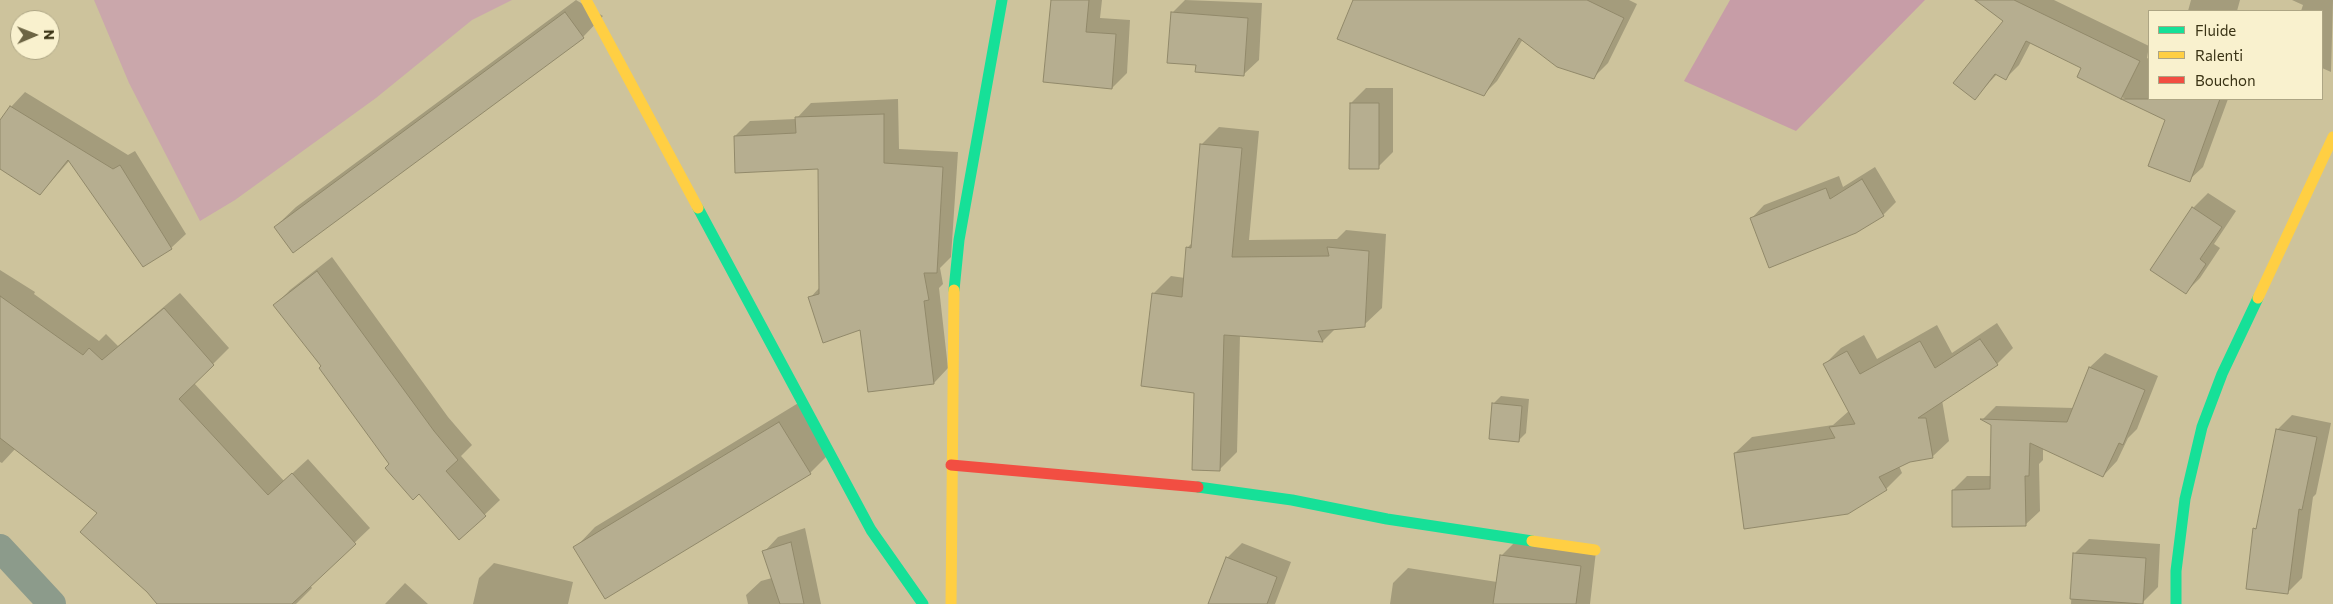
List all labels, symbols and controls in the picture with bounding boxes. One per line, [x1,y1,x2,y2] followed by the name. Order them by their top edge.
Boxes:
[10,10,60,60] north arrow
[2148,10,2323,100] legend
[2195,21,2236,39] text: Fluide
[41,29,58,40] text: N
[2195,46,2243,64] text: Ralenti
[2195,71,2256,89] text: Bouchon

